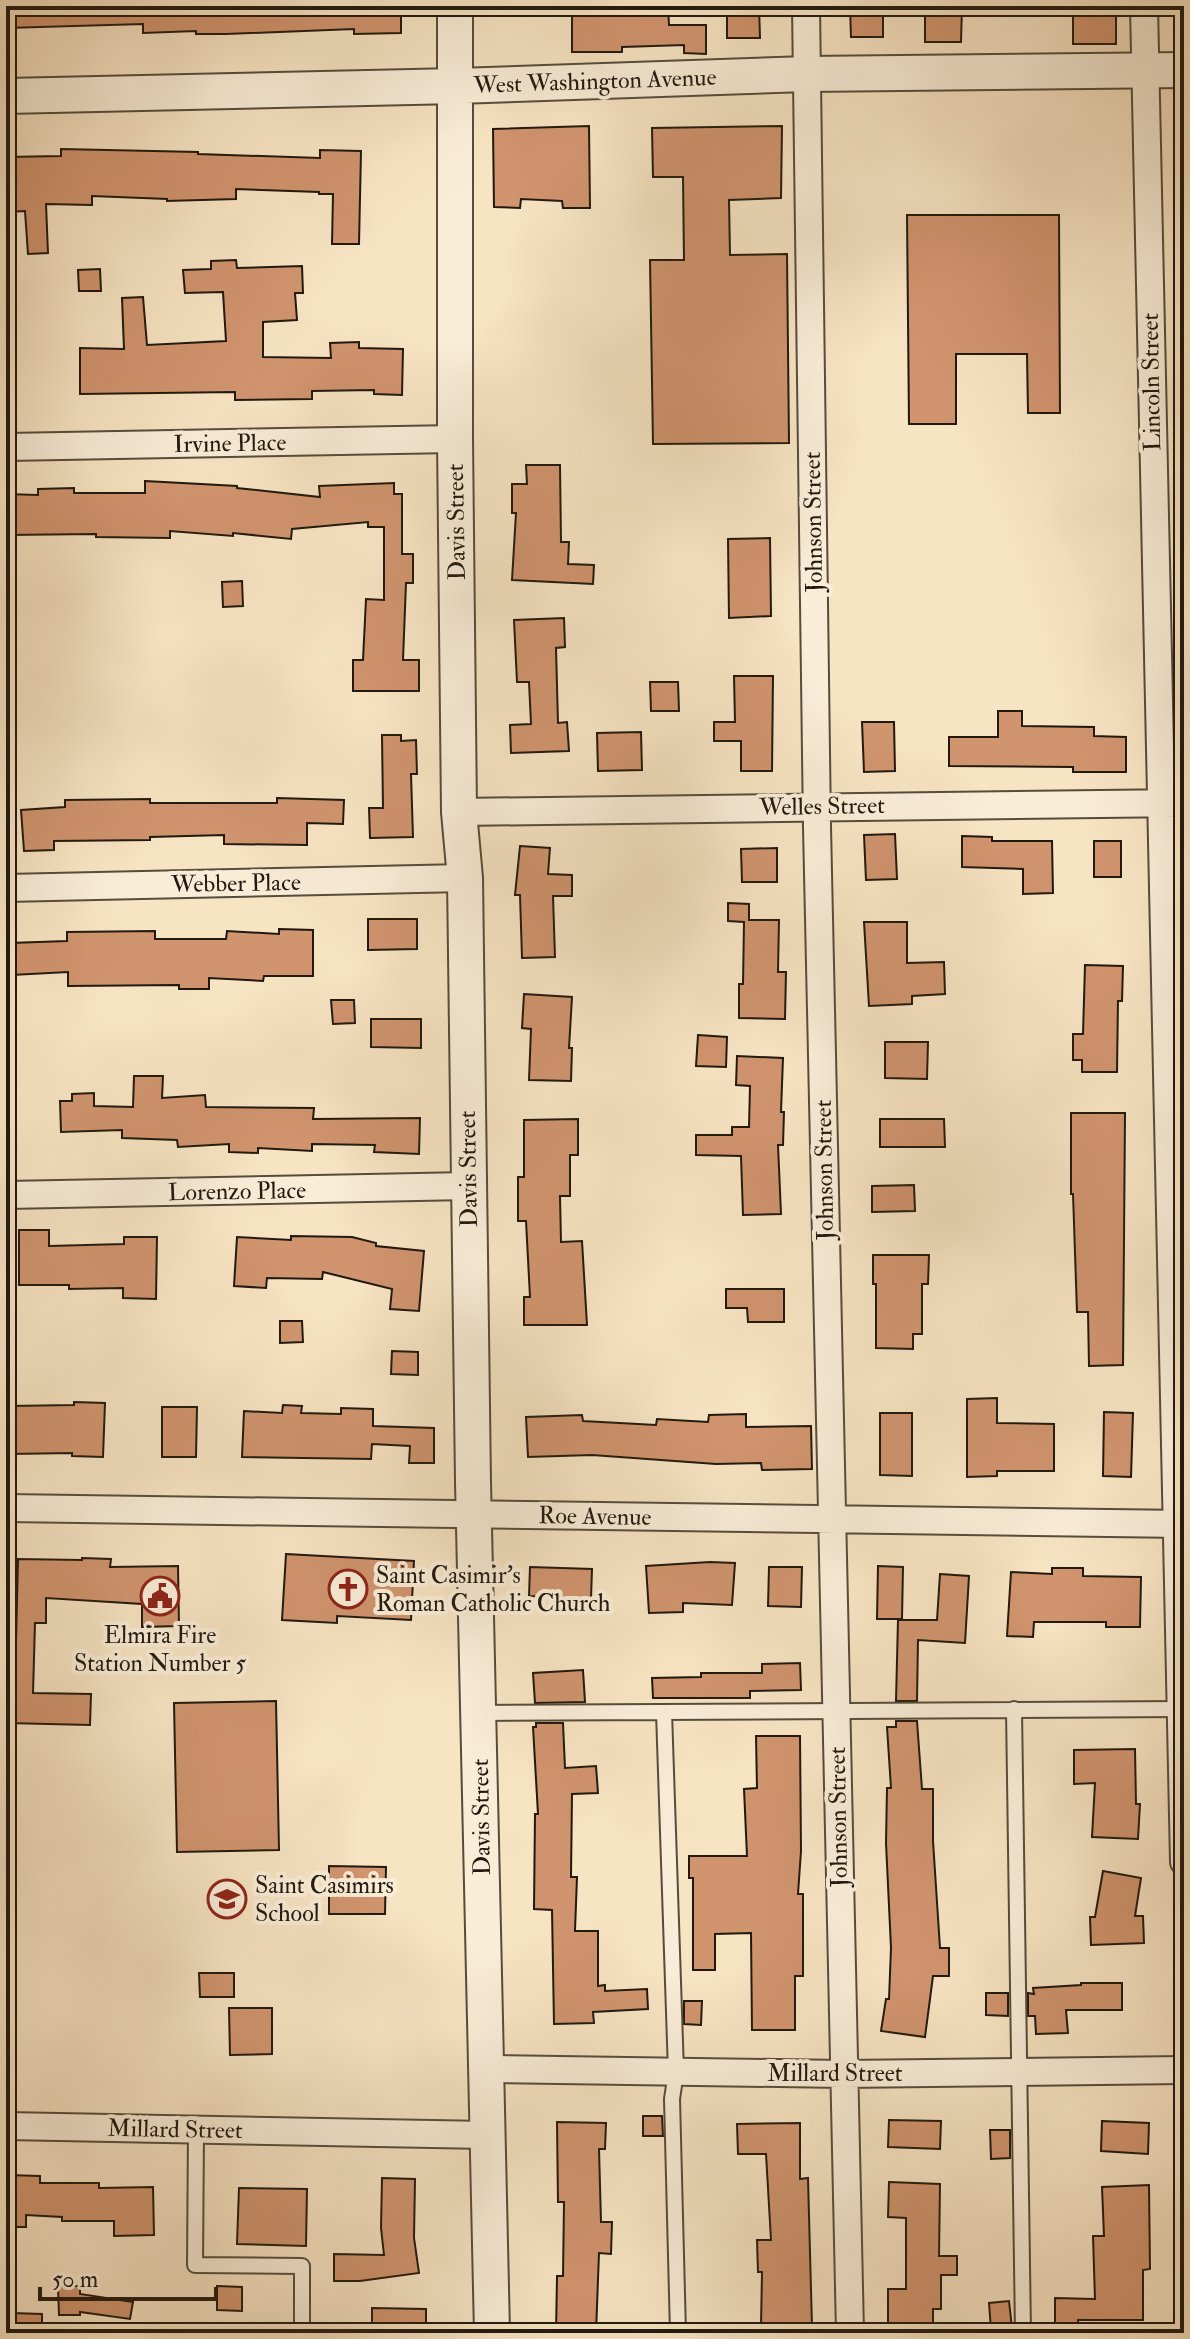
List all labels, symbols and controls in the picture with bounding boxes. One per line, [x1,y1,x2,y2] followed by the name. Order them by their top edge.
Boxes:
[472,62,717,101] street label: West Washington Avenue
[1135,312,1168,452] street label: Lincoln Street
[173,427,287,460] street label: Irvine Place
[797,451,830,594] street label: Johnson Street
[440,463,473,581] street label: Davis Street
[758,790,885,823] street label: Welles Street
[170,867,301,900] street label: Webber Place
[808,1099,841,1242] street label: Johnson Street
[452,1110,485,1228] street label: Davis Street
[168,1175,306,1208] street label: Lorenzo Place
[538,1500,652,1533] street label: Roe Avenue
[376,1560,611,1619] place label: Saint Casimir's Roman Catholic Church
[327,1568,369,1610] church icon: Saint Casimir's Roman Catholic Church
[139,1575,181,1617] public building icon: Elmira Fire Station Number 5
[74,1620,247,1679] place label: Elmira Fire Station Number 5
[822,1746,855,1889] street label: Johnson Street
[465,1758,498,1876] street label: Davis Street
[255,1870,394,1929] place label: Saint Casimirs School
[206,1878,248,1920] school or university icon: Saint Casimirs School
[767,2058,903,2089] street label: Millard Street
[107,2113,243,2146] street label: Millard Street
[40,2251,216,2301] scale bar
[52,2264,99,2295] text: 50 m

